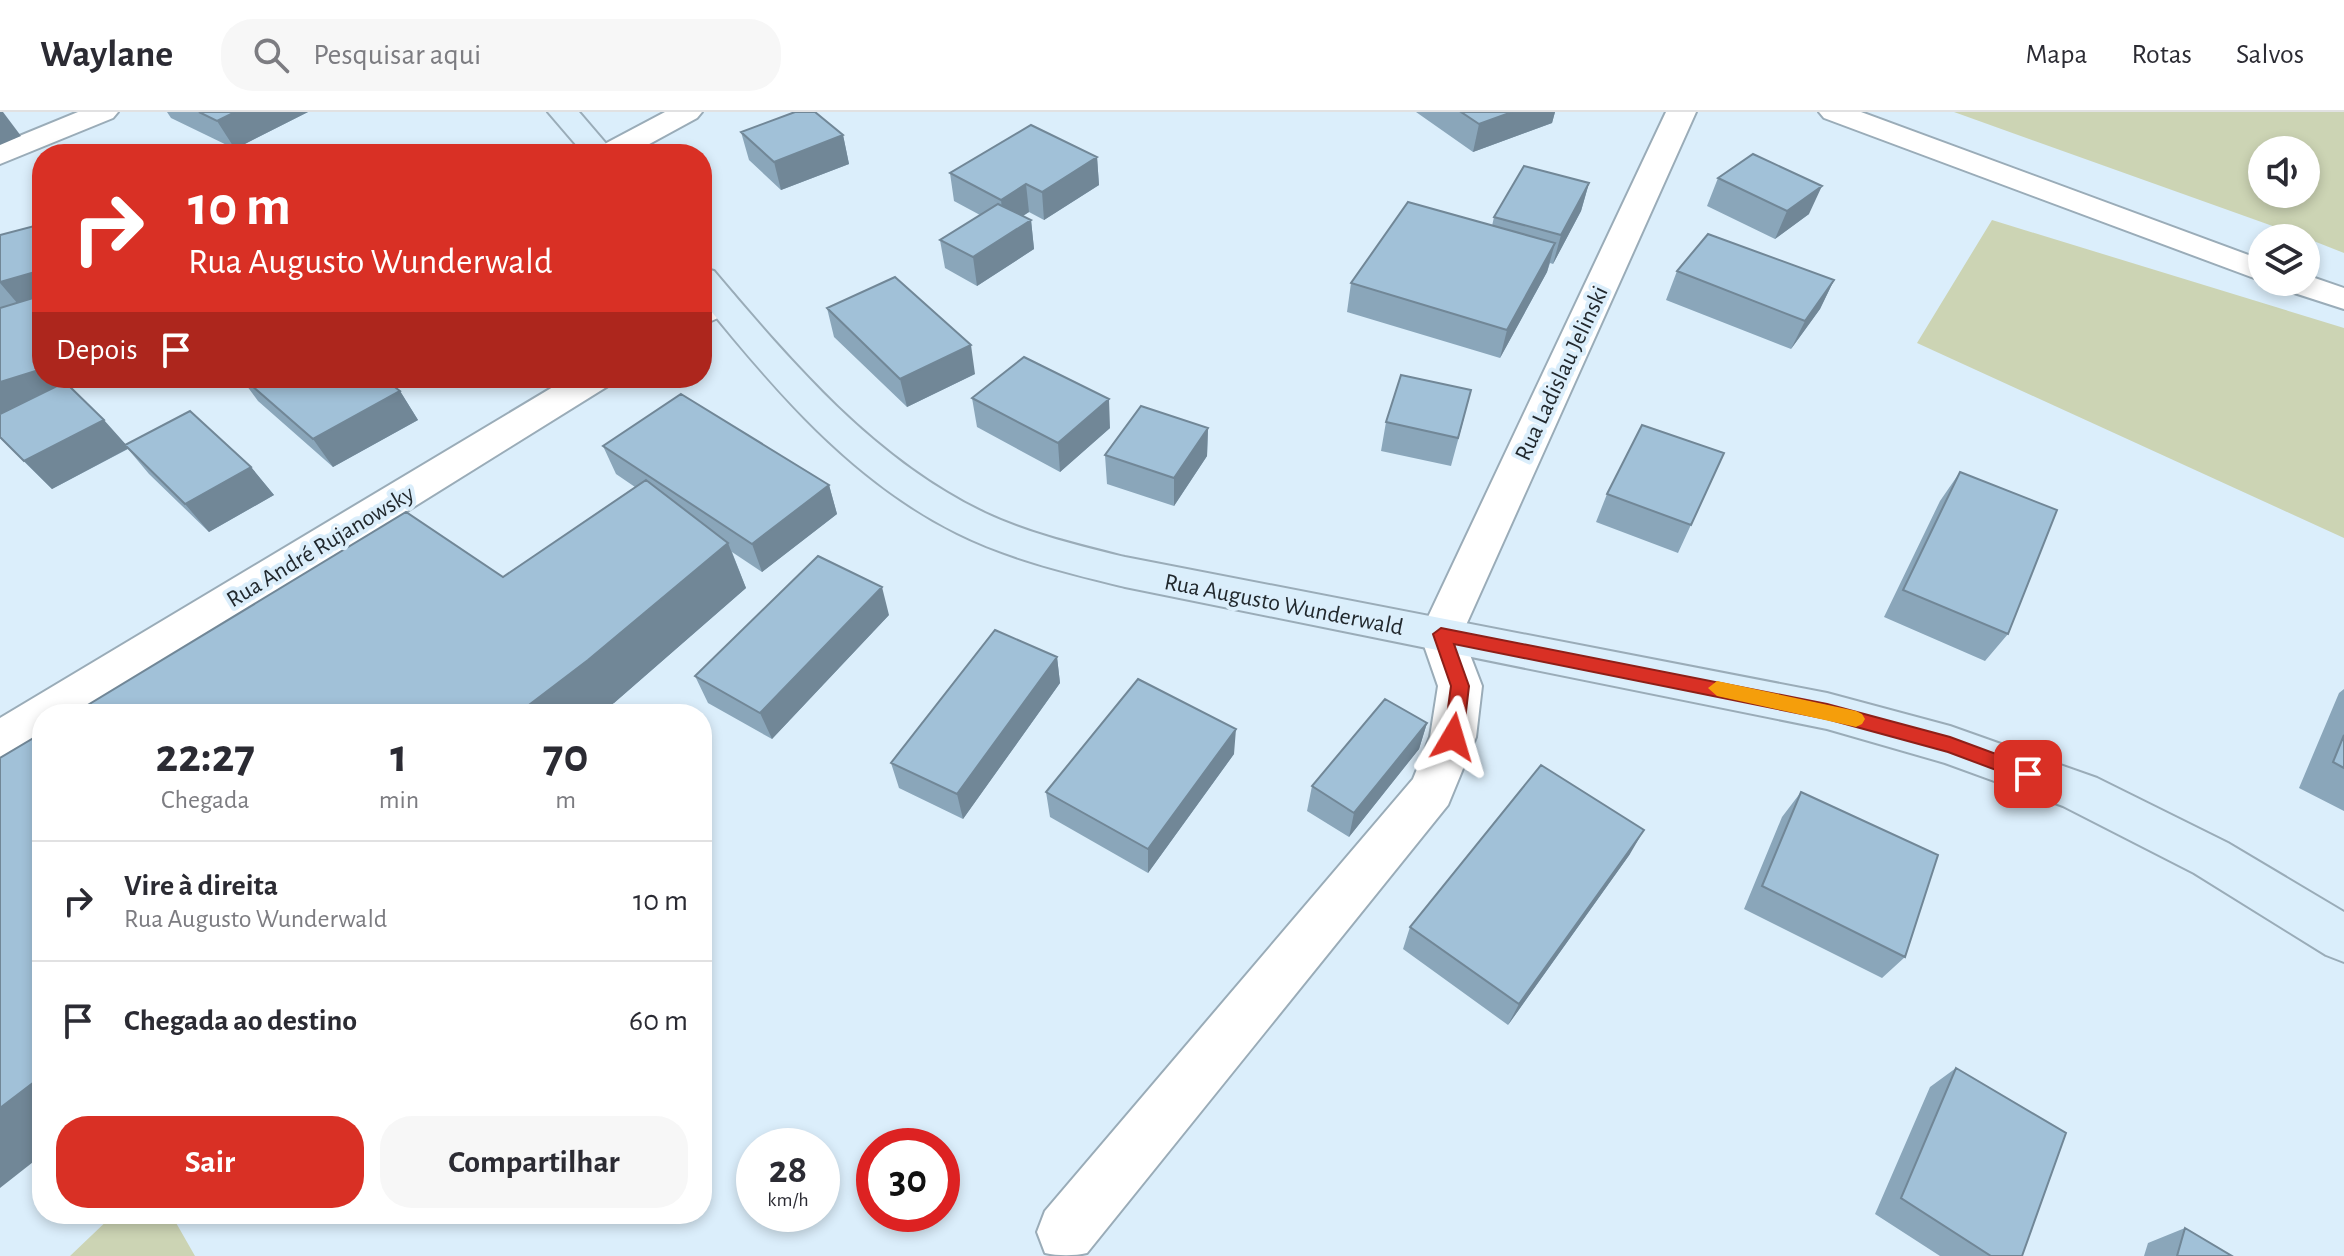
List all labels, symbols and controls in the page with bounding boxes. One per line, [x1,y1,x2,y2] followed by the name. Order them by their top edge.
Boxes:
[221,19,781,91] search box
[249,33,293,77] icon: search
[40,36,173,74] text: Waylane
[313,40,481,70] text: Pesquisar aqui
[2026,41,2087,69] text: Mapa
[2131,41,2192,69] text: Rotas
[2236,41,2304,69] text: Salvos
[2248,136,2320,296] map controls
[2248,136,2320,208] button: sound
[56,176,160,280] icon: right
[188,179,291,235] text: 10 m
[2248,224,2320,296] button: layers
[188,244,553,280] text: Rua Augusto Wunderwald
[1511,283,1613,464] street label: Rua Ladislau Jelinski
[154,328,198,372] icon: arrive
[56,335,138,365] text: Depois
[223,482,418,612] street label: Rua André Rujanowsky
[1162,570,1405,640] street label: Rua Augusto Wunderwald
[1411,695,1495,779] position arrow
[156,733,255,781] text: 22:27
[390,733,408,781] text: 1
[543,733,588,781] text: 70
[1994,740,2062,808] pin
[2006,752,2050,796] icon: arrive
[161,787,250,813] text: Chegada
[379,787,419,813] text: min
[555,787,576,813] text: m
[124,871,278,901] text: Vire à direita
[56,879,100,923] icon: right
[633,886,688,916] text: 10 m
[124,906,387,932] text: Rua Augusto Wunderwald
[56,999,100,1043] icon: arrive
[124,1006,357,1036] text: Chegada ao destino
[629,1006,688,1036] text: 60 m
[56,1116,364,1208] button: Sair
[380,1116,688,1208] button: Compartilhar
[856,1128,960,1232] speed limit sign: 30
[769,1150,807,1190] text: 28
[767,1190,809,1210] text: km/h

